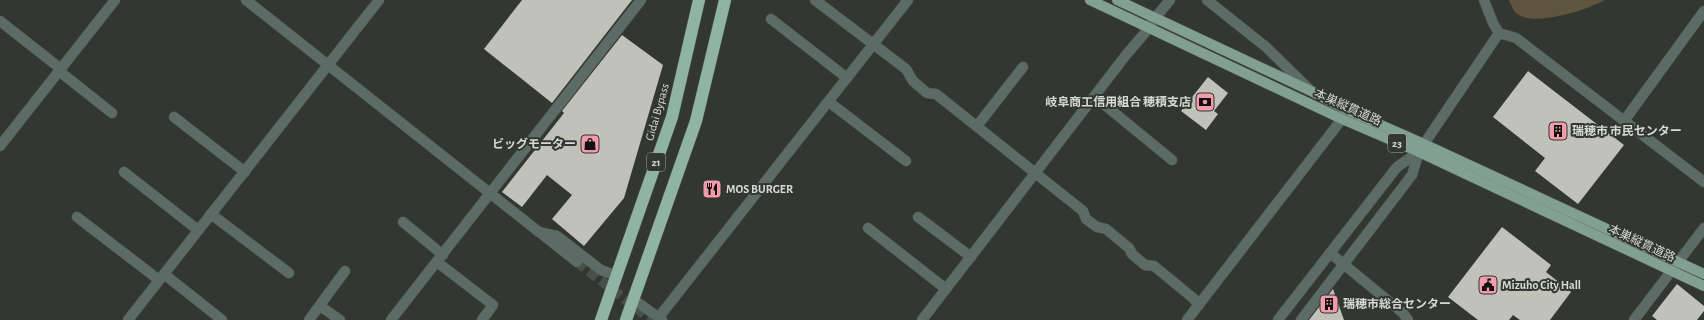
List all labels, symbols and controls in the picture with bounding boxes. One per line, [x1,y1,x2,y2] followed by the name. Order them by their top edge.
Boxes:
[643,82,672,142] street label: Gidai Bypass
[1313,86,1384,127] street label: 本巣縦貫道路
[1194,91,1216,113] bank icon: 岐阜商工信用組合 穂積支店
[1045,95,1191,108] place label: 岐阜商工信用組合 穂積支店
[1547,120,1569,142] building icon: 瑞穂市 市民センター
[1572,124,1682,137] place label: 瑞穂市 市民センター
[579,133,601,155] shop icon: ビッグモーター
[1388,134,1406,152] road number: 23
[492,137,576,150] place label: ビッグモーター
[647,153,665,171] road number: 21
[701,178,723,200] restaurant icon: MOS BURGER
[726,183,793,195] place label: MOS BURGER
[1607,221,1678,264] street label: 本巣縦貫道路
[1477,274,1499,296] public building icon: Mizuho City Hall
[1502,279,1581,292] place label: Mizuho City Hall
[1318,293,1340,315] building icon: 瑞穂市総合センター
[1343,297,1451,310] place label: 瑞穂市総合センター

